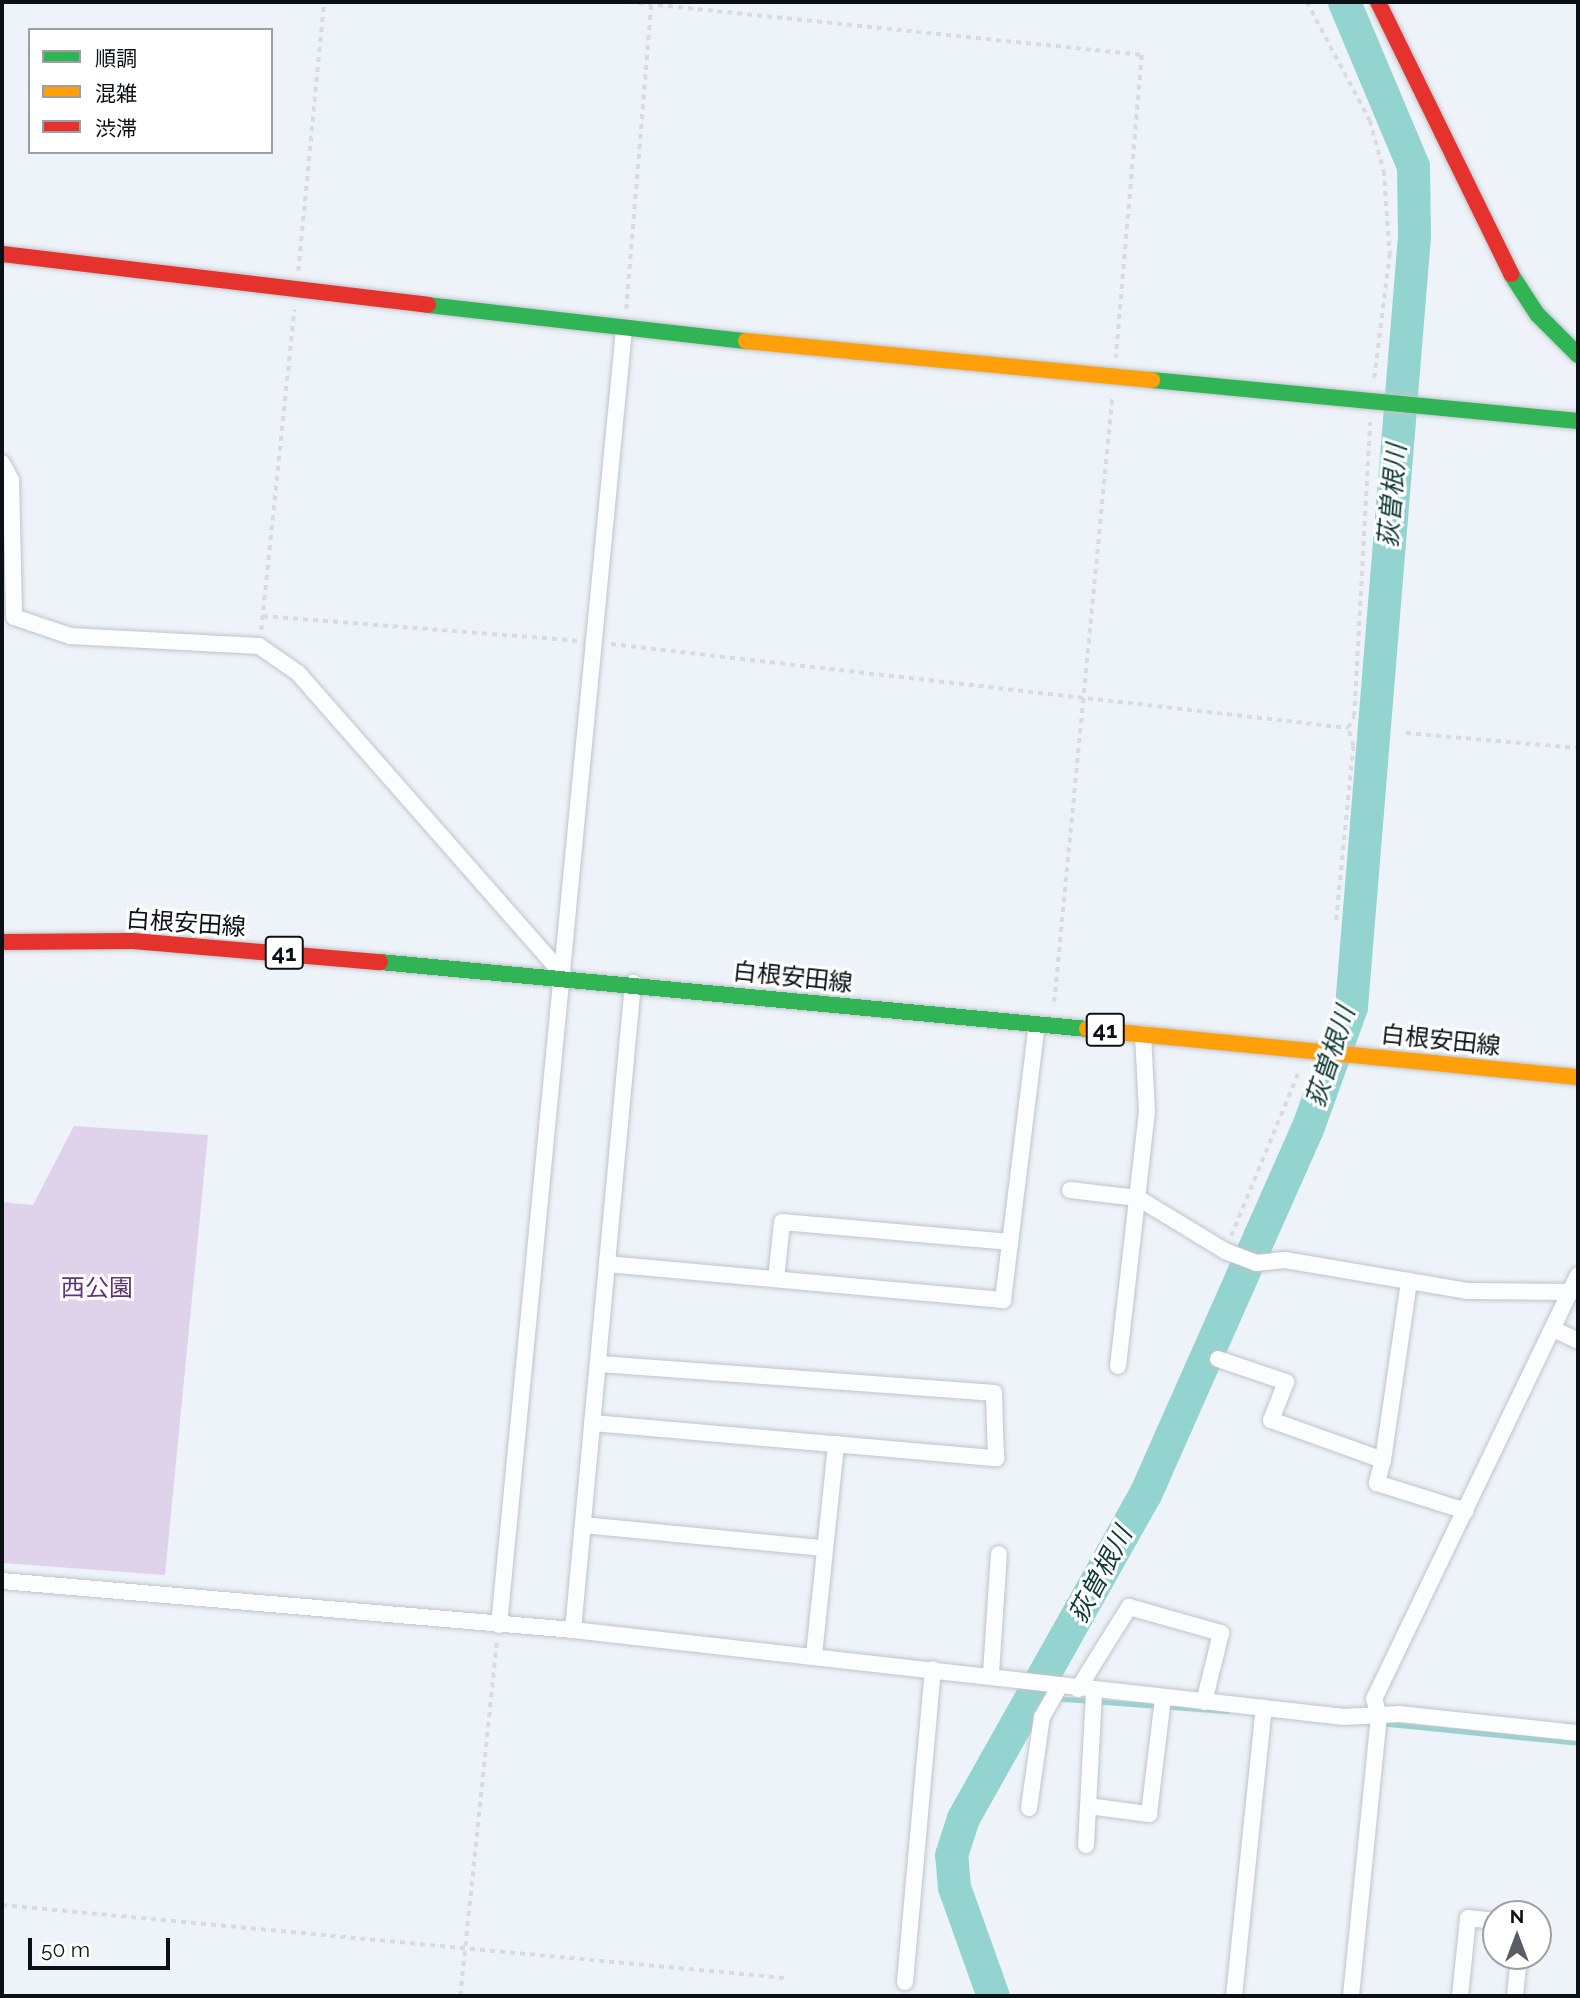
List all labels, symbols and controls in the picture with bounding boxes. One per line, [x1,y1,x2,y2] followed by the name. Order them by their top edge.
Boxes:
[28,28,273,154] legend
[95,46,137,71] text: 順調
[95,81,137,106] text: 混雑
[95,116,137,141] text: 渋滞
[1373,443,1413,549] water label: 荻曽根川
[125,904,247,942] street label: 白根安田線
[265,934,303,972] road number: 41
[732,956,854,998] street label: 白根安田線
[1300,1003,1362,1111] water label: 荻曽根川
[1086,1010,1124,1050] road number: 41
[1380,1019,1502,1061] street label: 白根安田線
[61,1274,133,1302] park label: 西公園
[1063,1522,1139,1628] water label: 荻曽根川
[1482,1900,1552,1970] north arrow
[1510,1905,1524,1927] text: N
[32,1924,173,1968] scale bar
[41,1937,90,1962] text: 50 m

